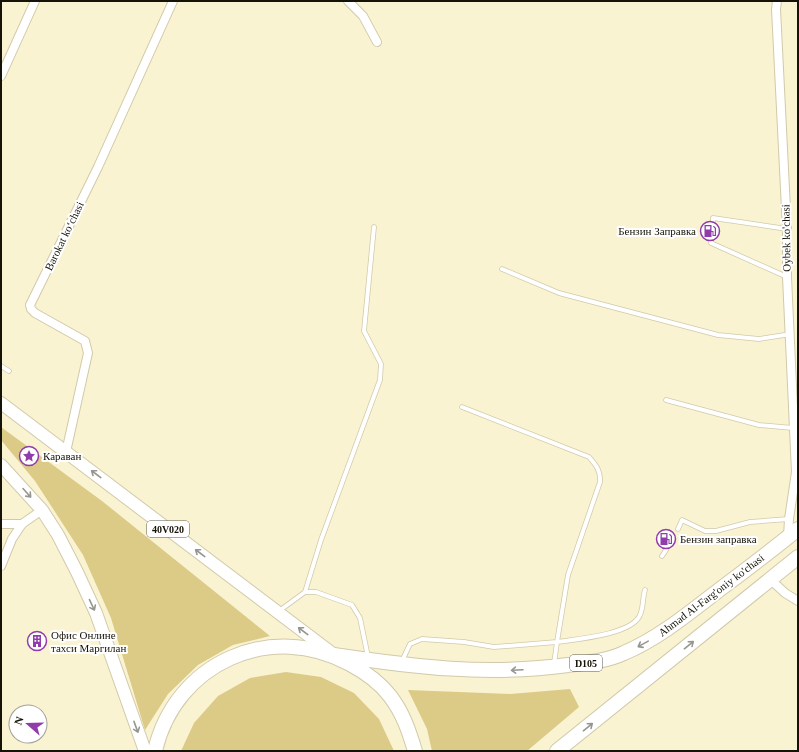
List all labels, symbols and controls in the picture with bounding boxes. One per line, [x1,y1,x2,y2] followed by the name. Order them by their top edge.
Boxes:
[42,200,86,272] street label: Barokat koʻchasi
[779,204,793,272] street label: Oybek ko'chasi
[699,220,721,242] fuel station icon: Бензин Заправка
[618,225,696,237] place label: Бензин Заправка
[18,445,40,467] place icon: Караван
[43,450,81,462] place label: Караван
[90,470,101,479] one-way arrow
[22,488,31,498] one-way arrow
[147,521,189,537] road number: 40V020
[655,528,677,550] fuel station icon: Бензин заправка
[680,533,757,545] place label: Бензин заправка
[194,548,205,557] one-way arrow
[656,551,766,639] street label: Ahmad Al-Farg'oniy ko'chasi
[89,599,97,611] one-way arrow
[298,627,309,635] one-way arrow
[51,629,126,654] place label: Офис Онлине тахси Маргилан
[26,630,48,652] building icon: Офис Онлине тахси Маргилан
[637,640,649,648] one-way arrow
[684,641,695,650] one-way arrow
[570,655,602,671] road number: D105
[511,666,524,674] one-way arrow
[8,704,48,744] north arrow
[12,715,26,726] text: N
[133,721,140,734] one-way arrow
[582,722,593,731] one-way arrow

